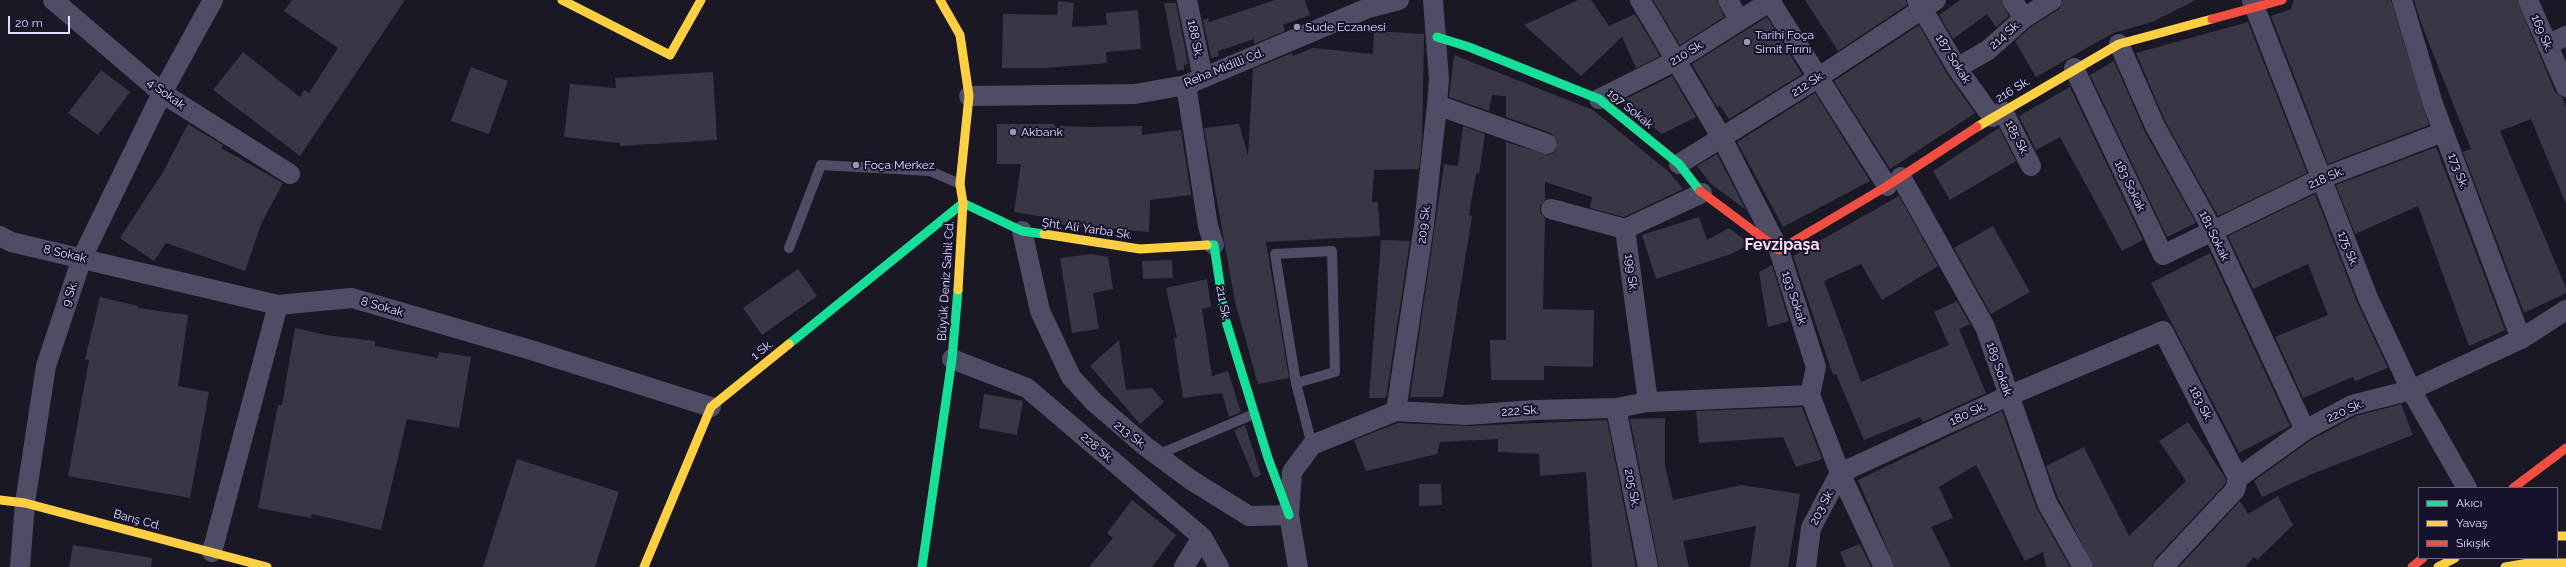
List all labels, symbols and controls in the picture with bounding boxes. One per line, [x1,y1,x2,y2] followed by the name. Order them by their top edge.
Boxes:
[10,8,72,34] scale bar
[2528,13,2556,53] street label: 169 Sk.
[15,16,43,30] text: 20 m
[1986,17,2024,53] street label: 214 Sk.
[1184,19,1206,59] street label: 188 Sk.
[1305,20,1386,34] place label: Sude Eczanesi
[1292,22,1302,32] marker: Sude Eczanesi
[1755,28,1814,56] place label: Tarihi Foça Simit Fırını
[1932,32,1974,86] street label: 187 Sokak
[1667,37,1707,69] street label: 210 Sk.
[1742,37,1752,47] marker: Tarihi Foça Simit Fırını
[1182,45,1266,91] street label: Reha Midilli Cd.
[1789,68,1827,100] street label: 212 Sk.
[1993,74,2033,106] street label: 216 Sk.
[144,75,188,113] street label: 4 Sokak
[1604,86,1656,132] street label: 197 Sokak
[2002,118,2032,158] street label: 185 Sk.
[1021,125,1063,139] place label: Akbank
[1008,127,1018,137] marker: Akbank
[2445,151,2471,191] street label: 173 Sk.
[864,158,935,172] place label: Foça Merkez
[2111,158,2149,214] street label: 183 Sokak
[851,160,861,170] marker: Foça Merkez
[2306,164,2346,192] street label: 218 Sk.
[1414,203,1434,245] street label: 209 Sk.
[2196,209,2232,263] street label: 181 Sokak
[1041,216,1133,242] street label: Şht. Ali Yarba Sk.
[935,221,957,341] street label: Büyük Deniz Sahil Cd.
[2334,229,2362,269] street label: 175 Sk.
[1744,235,1820,255] district label: Fevzipaşa
[42,242,88,266] street label: 8 Sokak
[1622,253,1640,293] street label: 199 Sk.
[1779,269,1809,327] street label: 193 Sokak
[59,279,81,309] street label: 9 Sk.
[1213,284,1233,322] street label: 211 Sk.
[359,294,405,320] street label: 8 Sokak
[748,337,776,363] street label: 1 Sk.
[1983,340,2015,398] street label: 189 Sokak
[2186,384,2216,424] street label: 183 Sk.
[2324,397,2366,425] street label: 220 Sk.
[1947,399,1989,429] street label: 180 Sk.
[1501,403,1539,419] street label: 222 Sk.
[1111,418,1149,452] street label: 213 Sk.
[1078,430,1116,466] street label: 228 Sk.
[1621,467,1643,509] street label: 205 Sk.
[1807,486,1837,528] street label: 203 Sk.
[2418,487,2558,559] legend
[2456,496,2482,510] text: Akıcı
[112,507,162,533] street label: Barış Cd.
[2456,516,2488,530] text: Yavaş
[2456,536,2490,550] text: Sıkışık

